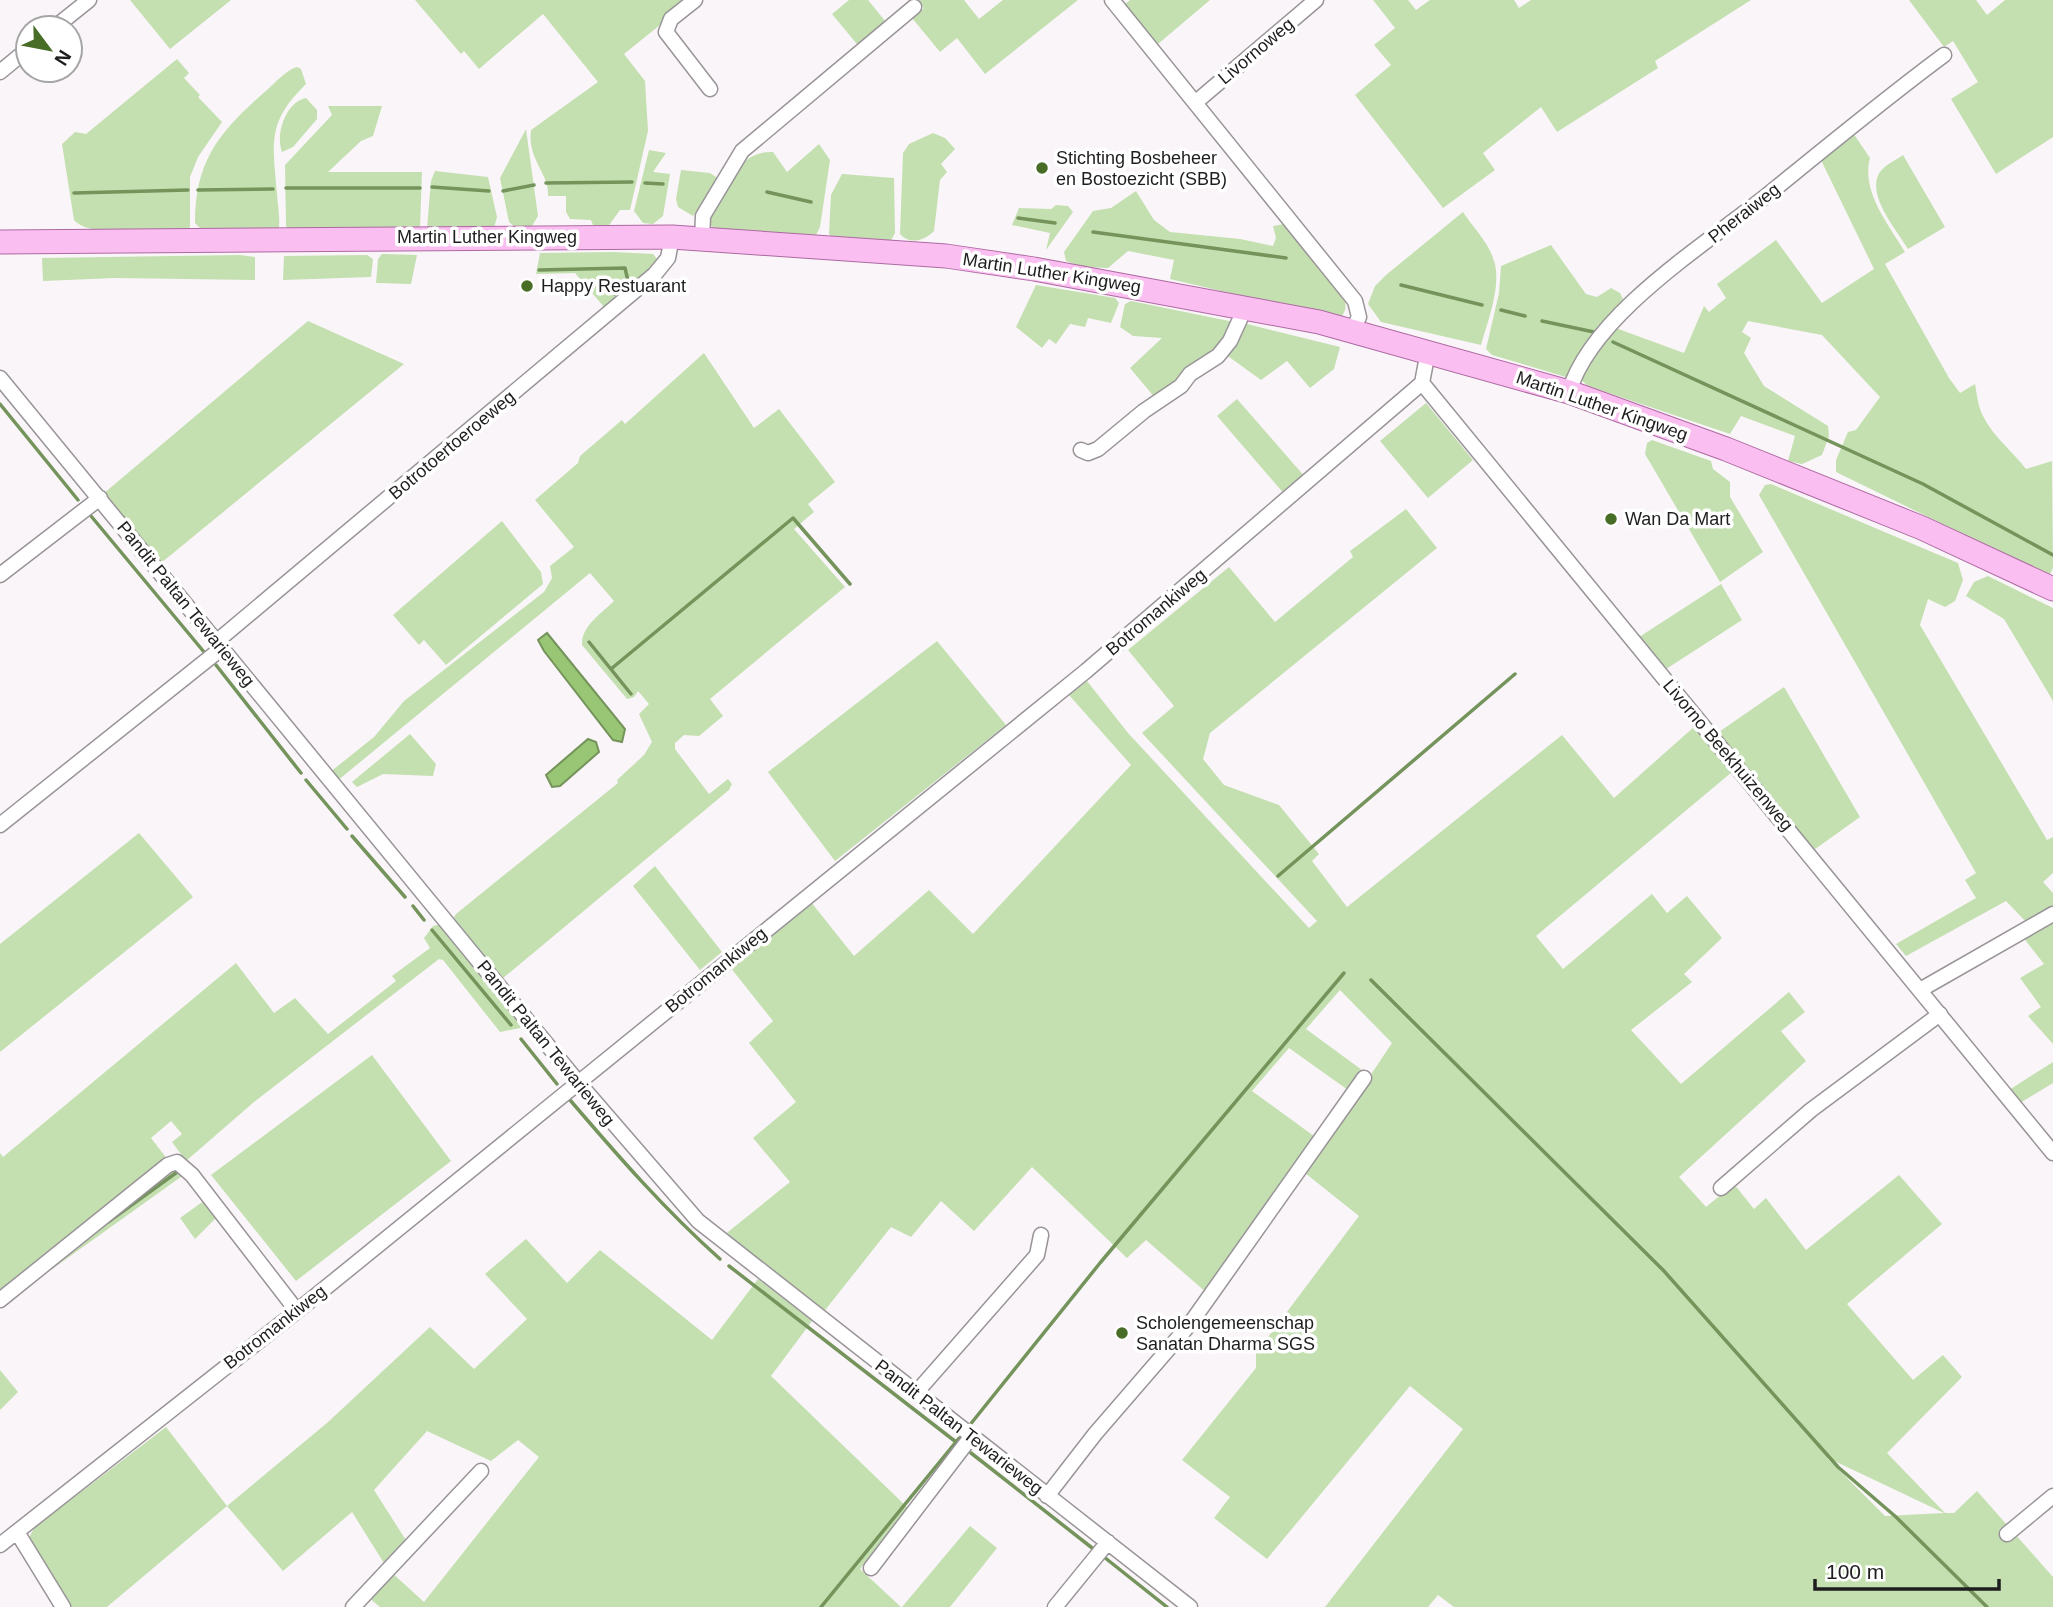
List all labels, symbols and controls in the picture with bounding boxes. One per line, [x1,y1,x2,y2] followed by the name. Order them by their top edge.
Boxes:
[14,14,84,84] north arrow
[1214,14,1298,88] street label: Livornoweg
[50,46,76,69] text: N
[1056,148,1227,189] place label: Stichting Bosbeheer en Bostoezicht (SBB)
[1034,160,1050,176] marker: Stichting Bosbeheer en Bostoezicht (SBB)
[1704,179,1784,247] street label: Pheraiweg
[397,227,577,247] street label: Martin Luther Kingweg
[961,249,1143,297] street label: Martin Luther Kingweg
[541,276,686,296] place label: Happy Restuarant
[519,278,535,294] marker: Happy Restuarant
[1514,367,1690,445] street label: Martin Luther Kingweg
[385,387,519,503] street label: Botrotoertoeroeweg
[1625,509,1730,529] place label: Wan Da Mart
[1603,511,1619,527] marker: Wan Da Mart
[113,517,259,691] street label: Pandit Paltan Tewarieweg
[1102,564,1210,660] street label: Botromankiweg
[1659,675,1797,835] street label: Livorno Beekhuizenweg
[661,923,771,1017] street label: Botromankiweg
[473,956,619,1130] street label: Pandit Paltan Tewarieweg
[220,1281,330,1373] street label: Botromankiweg
[1136,1313,1315,1354] place label: Scholengemeenschap Sanatan Dharma SGS
[1114,1325,1130,1341] marker: Scholengemeenschap Sanatan Dharma SGS
[871,1355,1047,1499] street label: Pandit Paltan Tewarieweg
[1815,1548,1999,1592] scale bar
[1826,1560,1884,1583] text: 100 m

